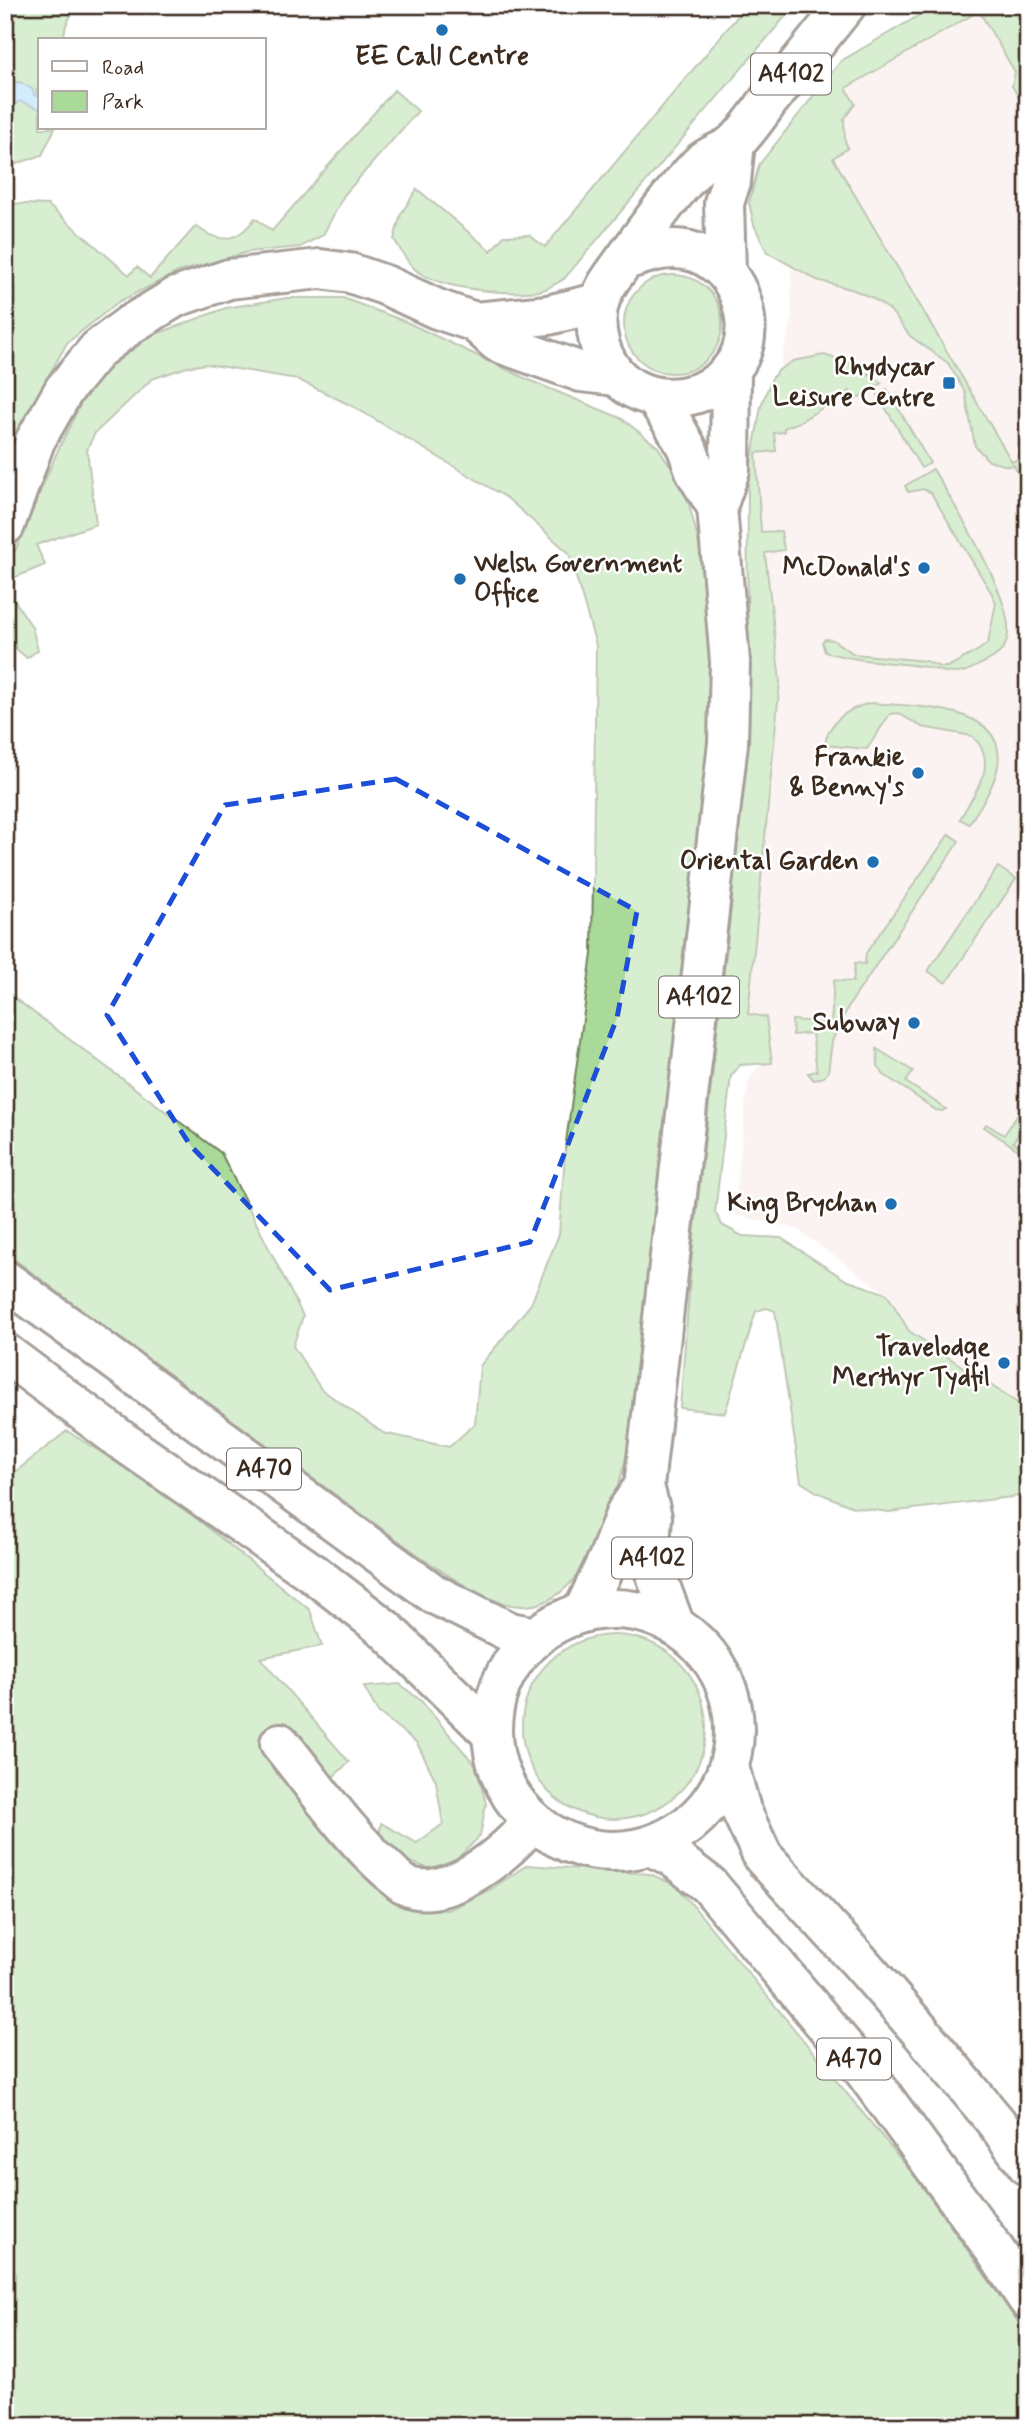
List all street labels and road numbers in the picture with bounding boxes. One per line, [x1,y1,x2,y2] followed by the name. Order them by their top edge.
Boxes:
[751,54,831,94] road number: A4102
[659,976,739,1017] road number: A4102
[227,1448,301,1490] road number: A470
[612,1538,692,1578] road number: A4102
[817,2038,891,2080] road number: A470

